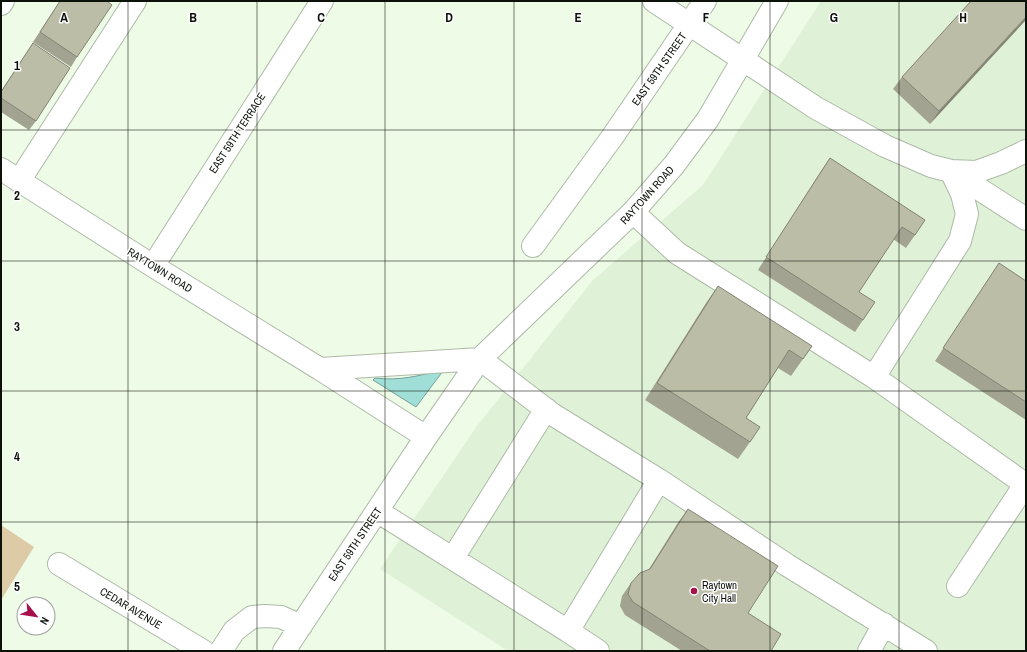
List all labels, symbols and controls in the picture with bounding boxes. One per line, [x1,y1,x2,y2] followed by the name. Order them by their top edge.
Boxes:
[60,9,68,26] text: A
[189,9,197,26] text: B
[317,9,325,26] text: C
[445,9,453,26] text: D
[574,9,582,26] text: E
[703,9,710,26] text: F
[830,9,838,26] text: G
[959,9,967,26] text: H
[629,29,690,108] street label: EAST 59TH STREET
[14,57,20,74] text: 1
[206,90,268,176] street label: EAST 59TH TERRACE
[617,163,677,227] street label: RAYTOWN ROAD
[14,187,20,204] text: 2
[125,244,195,296] street label: RAYTOWN ROAD
[14,318,20,335] text: 3
[14,448,20,465] text: 4
[325,504,385,584] street label: EAST 59TH STREET
[14,578,20,595] text: 5
[702,578,737,605] place label: Raytown City Hall
[97,584,165,632] street label: CEDAR AVENUE
[689,586,699,596] marker: Raytown City Hall
[16,596,56,636] north arrow
[37,615,52,627] text: N

